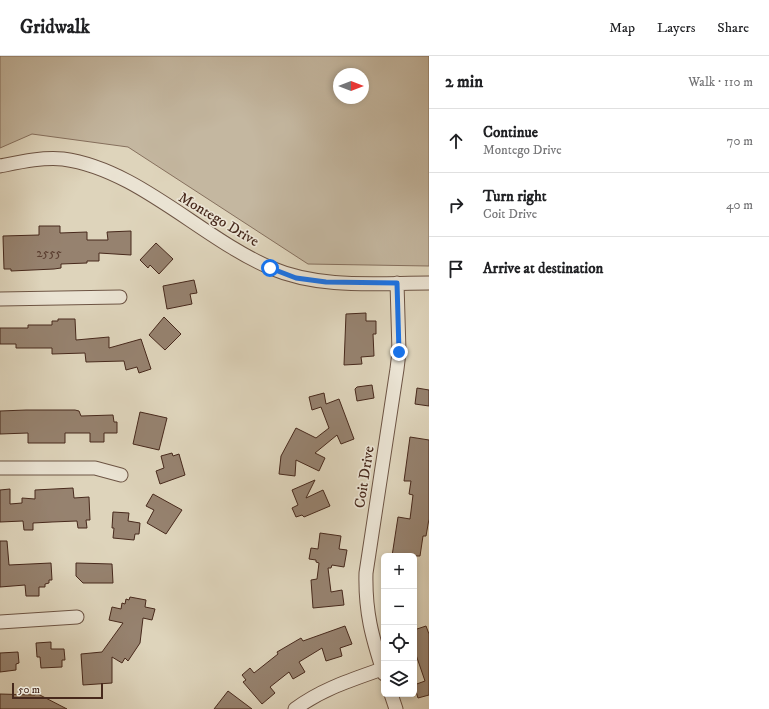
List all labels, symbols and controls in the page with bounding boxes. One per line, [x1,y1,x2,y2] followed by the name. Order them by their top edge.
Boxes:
[20,16,90,39] text: Gridwalk
[609,19,635,37] text: Map
[657,19,695,37] text: Layers
[717,19,749,37] text: Share
[333,68,369,104] north arrow
[445,71,483,93] text: 2 min
[688,74,753,90] text: Walk · 110 m
[483,123,538,142] text: Continue
[445,130,467,152] icon: ahead
[727,133,753,149] text: 70 m
[483,142,562,158] text: Montego Drive
[483,187,546,206] text: Turn right
[175,188,263,251] street label: Montego Drive
[445,194,467,216] icon: right
[726,197,753,213] text: 40 m
[483,206,537,222] text: Coit Drive
[36,245,62,261] house number: 2555
[445,258,467,280] icon: arrive
[261,259,279,277] route start
[483,259,603,278] text: Arrive at destination
[390,343,408,361] route end
[350,445,379,509] street label: Coit Drive
[381,553,417,697] map controls
[381,553,417,589] button: +
[381,589,417,625] button: −
[381,625,417,661] button: locate
[381,661,417,697] button: layers
[12,681,103,700] scale bar
[18,683,40,697] text: 50 m

